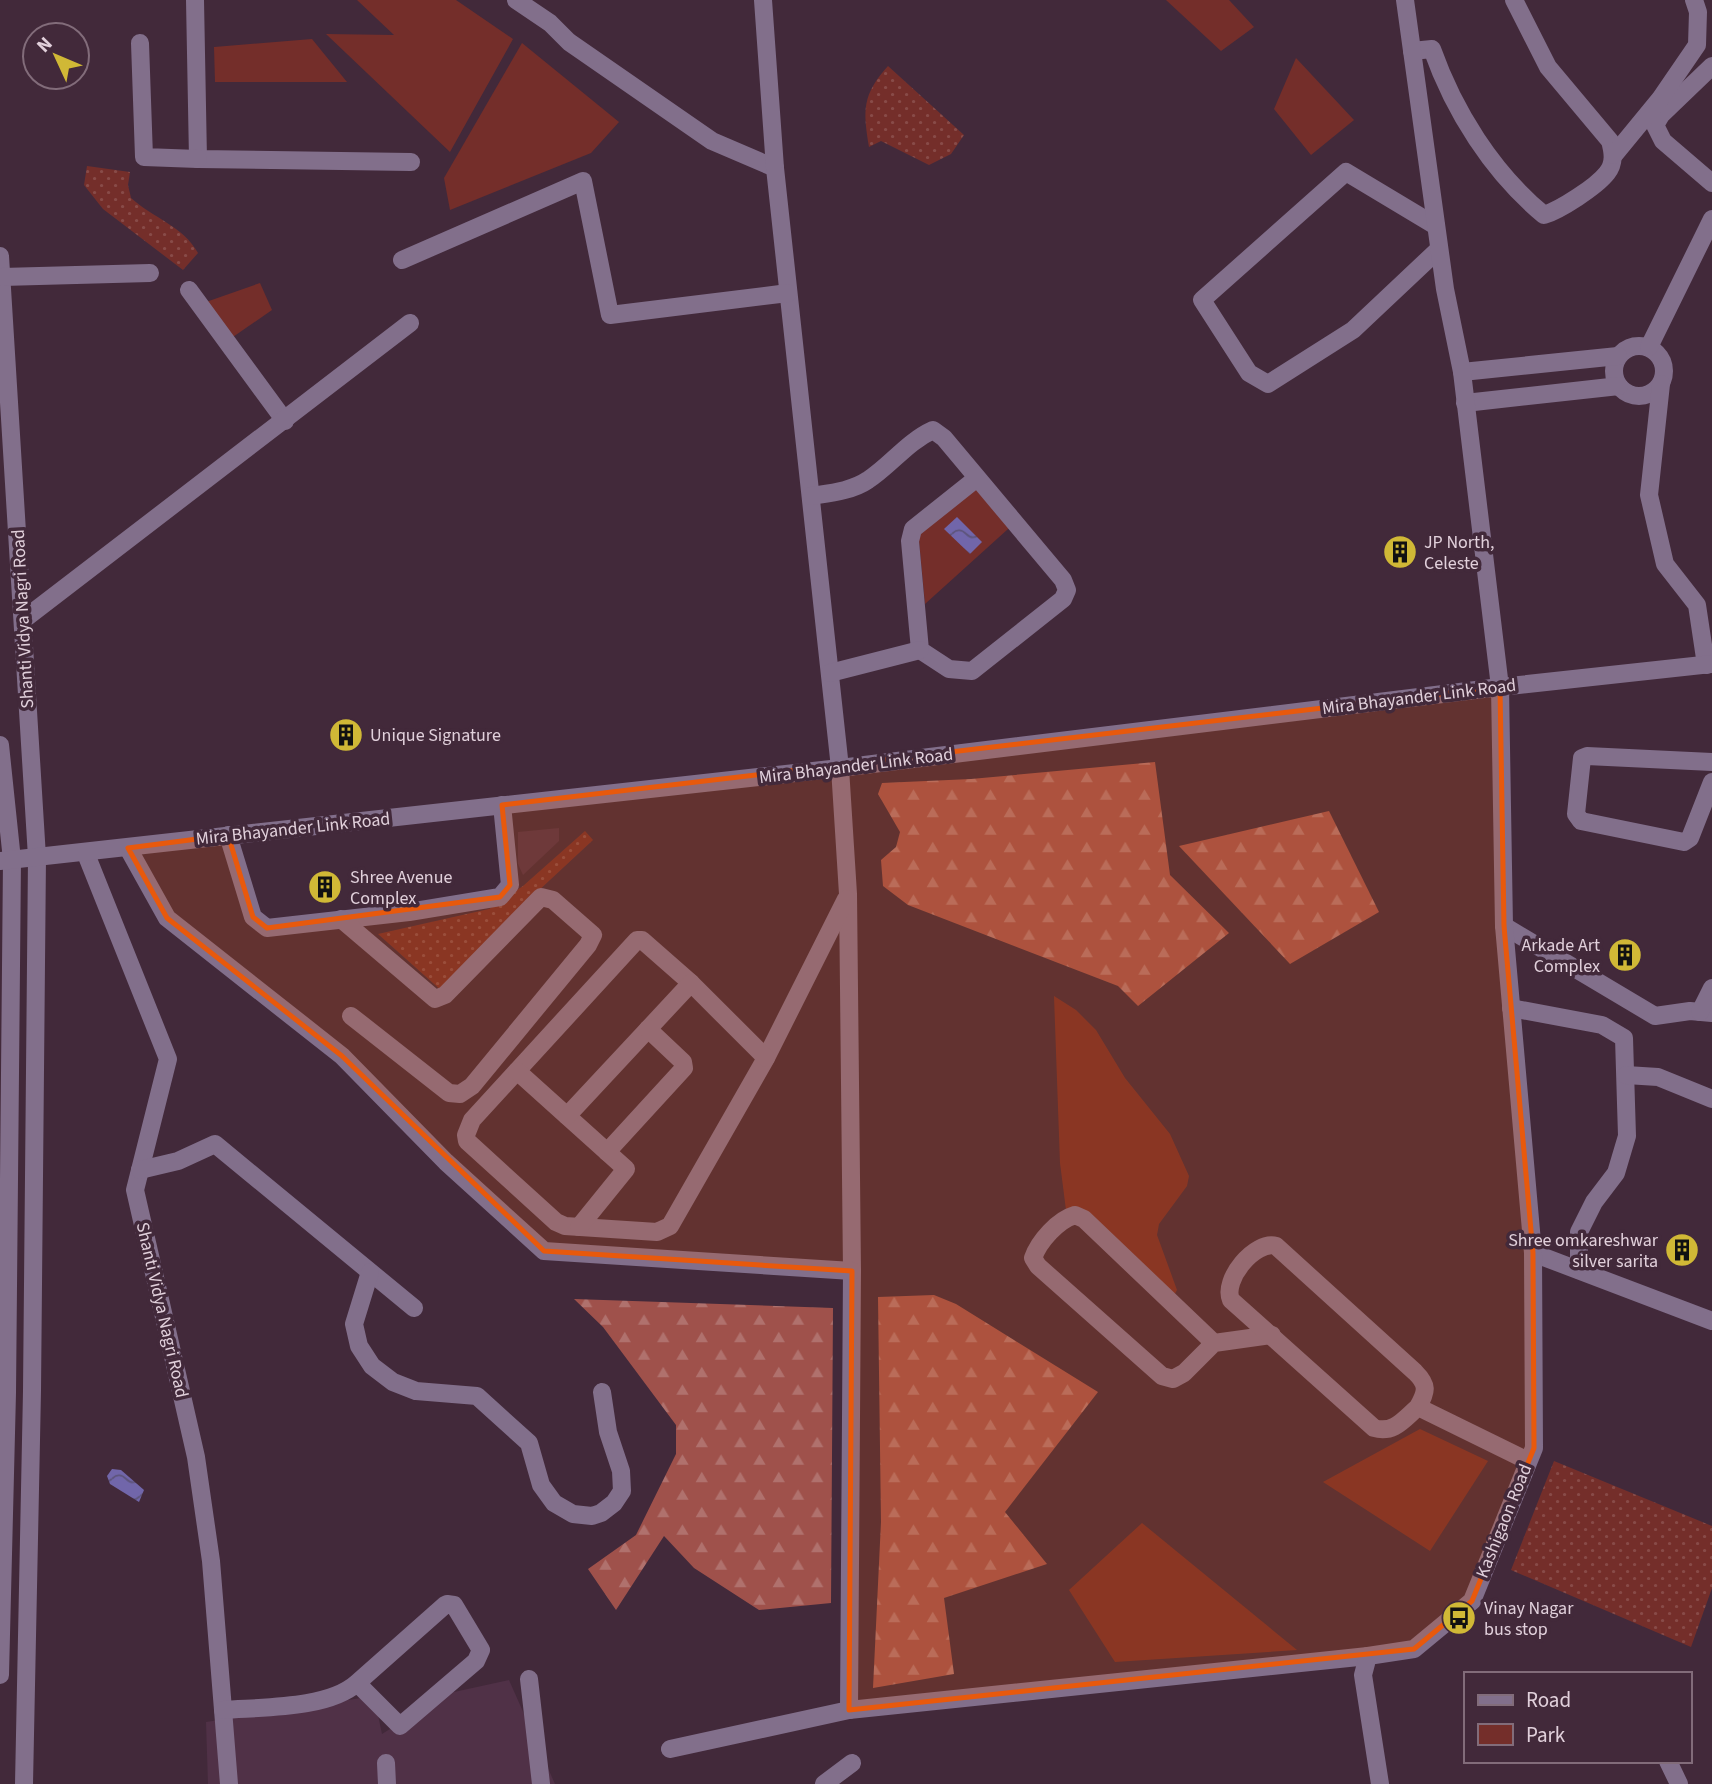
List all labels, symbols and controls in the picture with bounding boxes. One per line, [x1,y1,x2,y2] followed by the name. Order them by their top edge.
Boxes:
[21,21,91,91] north arrow
[31,31,59,59] text: N
[6,529,40,709] street label: Shanti Vidya Nagri Road
[1424,530,1494,576] place label: JP North, Celeste
[1381,533,1419,571] building icon: JP North, Celeste
[1321,673,1517,721] street label: Mira Bhayander Link Road
[327,716,365,754] building icon: Unique Signature
[370,723,501,748] place label: Unique Signature
[758,742,954,790] street label: Mira Bhayander Link Road
[195,806,391,852] street label: Mira Bhayander Link Road
[350,865,452,911] place label: Shree Avenue Complex
[306,868,344,906] building icon: Shree Avenue Complex
[1522,933,1600,979] place label: Arkade Art Complex
[1606,936,1644,974] building icon: Arkade Art Complex
[130,1220,194,1400] street label: Shanti Vidya Nagri Road
[1508,1228,1659,1274] place label: Shree omkareshwar silver sarita
[1663,1231,1701,1269] building icon: Shree omkareshwar silver sarita
[1470,1460,1538,1582] street label: Kashigaon Road
[1484,1596,1574,1642] place label: Vinay Nagar bus stop
[1440,1599,1478,1637] bus stop icon: Vinay Nagar bus stop
[1464,1672,1691,1763] legend
[1526,1685,1571,1715] text: Road
[1526,1720,1566,1750] text: Park

